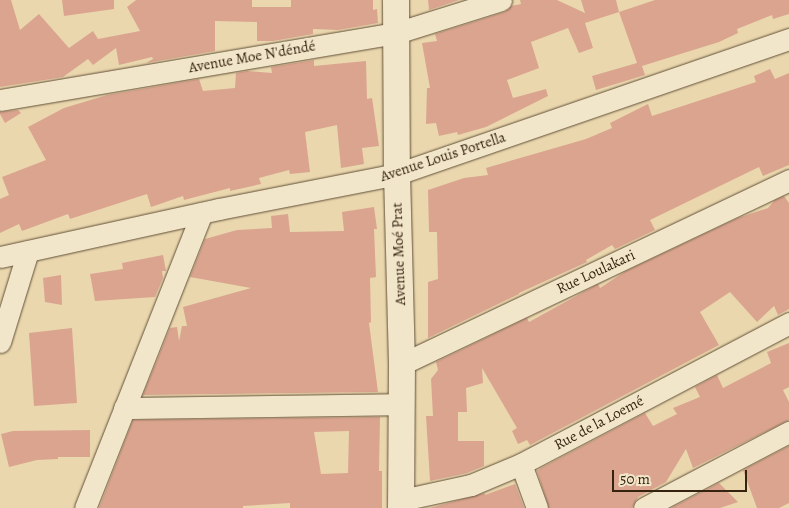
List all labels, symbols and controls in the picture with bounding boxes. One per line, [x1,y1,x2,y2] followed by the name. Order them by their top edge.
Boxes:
[187,37,317,77] street label: Avenue Moe N'déndé
[378,128,508,186] street label: Avenue Louis Portella
[388,202,410,306] street label: Avenue Moé Prat
[554,246,638,298] street label: Rue Loulakari
[551,392,647,454] street label: Rue de la Loemé
[614,460,749,492] scale bar
[620,469,650,489] text: 50 m

